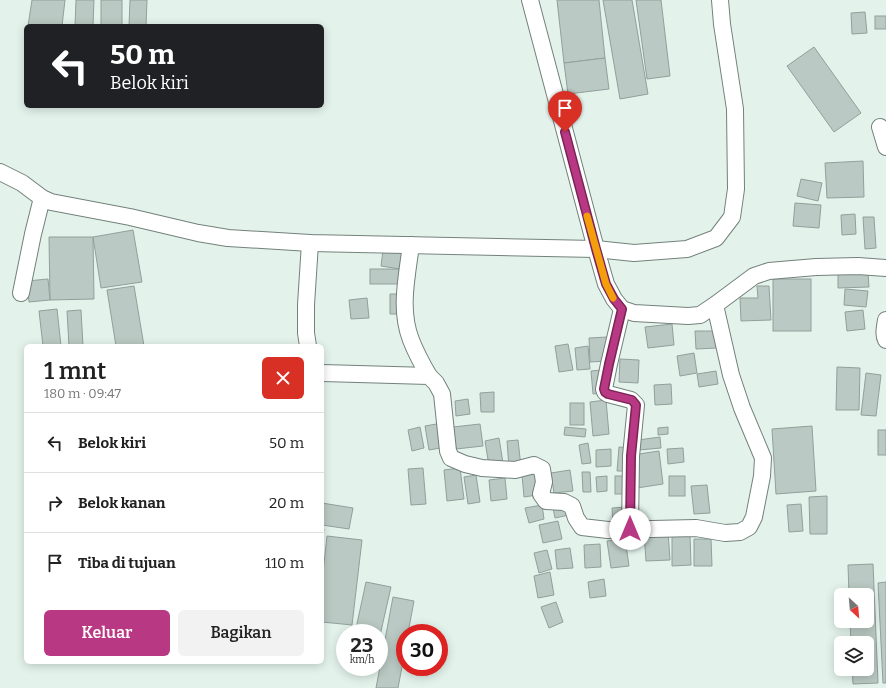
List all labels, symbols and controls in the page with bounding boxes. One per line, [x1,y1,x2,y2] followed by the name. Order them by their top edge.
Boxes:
[110,38,175,71] text: 50 m
[44,40,96,92] icon: left
[110,72,189,94] text: Belok kiri
[548,91,582,132] pin
[554,97,576,119] icon: arrive
[44,357,106,385] text: 1 mnt
[262,357,304,399] button: close
[44,386,121,401] text: 180 m · 09:47
[44,432,66,454] icon: left
[78,434,146,452] text: Belok kiri
[269,434,304,452] text: 50 m
[44,492,66,514] icon: right
[78,494,166,512] text: Belok kanan
[269,494,304,512] text: 20 m
[609,508,651,550] position arrow
[44,552,66,574] icon: arrive
[78,554,176,572] text: Tiba di tujuan
[265,554,304,572] text: 110 m
[834,588,874,628] north arrow
[834,588,874,676] map controls
[44,610,170,656] button: Keluar
[178,610,304,656] button: Bagikan
[396,624,448,676] speed limit sign: 30
[351,633,373,657] text: 23
[834,636,874,676] button: layers
[350,654,374,666] text: km/h

